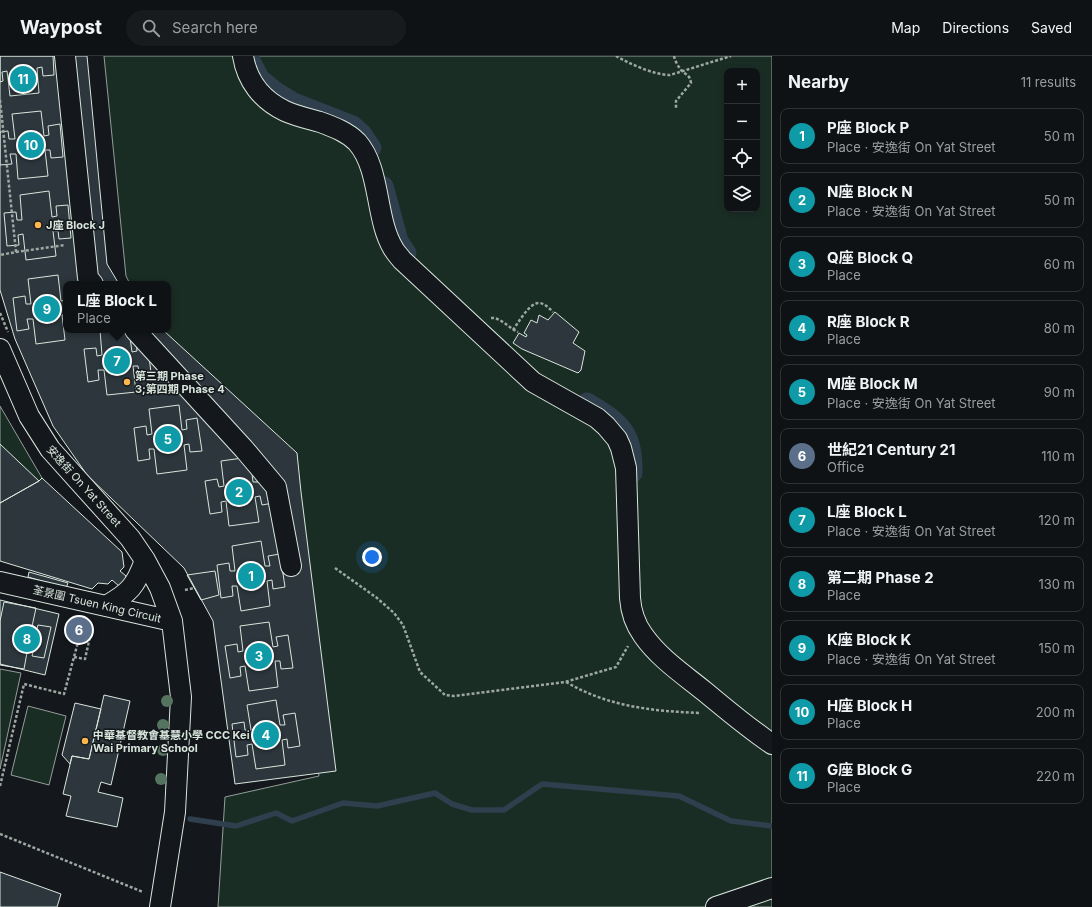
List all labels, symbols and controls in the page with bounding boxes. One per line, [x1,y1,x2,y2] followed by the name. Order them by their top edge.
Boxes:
[126,10,406,46] search box
[20,16,102,39] text: Waypost
[140,17,162,39] icon: search
[172,18,258,37] text: Search here
[891,19,920,36] text: Map
[942,19,1009,36] text: Directions
[1031,19,1072,36] text: Saved
[10,64,36,94] pin: 11
[724,68,760,212] map controls
[724,68,760,104] button: +
[788,72,849,92] text: Nearby
[1021,74,1076,90] text: 11 results
[724,104,760,140] button: −
[827,118,909,137] text: P座 Block P
[799,128,805,144] text: 1
[1044,128,1075,144] text: 50 m
[18,130,44,160] pin: 10
[827,139,996,155] text: Place · 安逸街 On Yat Street
[724,140,760,176] button: locate
[724,176,760,212] button: layers
[827,182,913,201] text: N座 Block N
[798,192,806,208] text: 2
[1044,192,1075,208] text: 50 m
[827,203,996,219] text: Place · 安逸街 On Yat Street
[46,218,105,232] place label: J座 Block J
[33,220,43,230] marker: J座 Block J
[827,248,913,267] text: Q座 Block Q
[798,256,806,272] text: 3
[1044,256,1075,272] text: 60 m
[827,267,861,283] text: Place
[63,281,171,333] popup
[77,291,157,310] text: L座 Block L
[34,294,60,324] pin: 9
[77,310,111,326] text: Place
[827,312,910,331] text: R座 Block R
[798,320,806,336] text: 4
[1044,320,1075,336] text: 80 m
[827,331,861,347] text: Place
[104,346,130,376] pin: 7
[135,369,225,396] place label: 第三期 Phase 3;第四期 Phase 4
[827,374,918,393] text: M座 Block M
[122,377,132,387] marker: 第三期 Phase 3;第四期 Phase 4
[798,384,806,400] text: 5
[1044,384,1075,400] text: 90 m
[827,395,996,411] text: Place · 安逸街 On Yat Street
[155,424,181,454] pin: 5
[827,440,956,459] text: 世紀21 Century 21
[44,442,124,530] street label: 安逸街 On Yat Street
[798,448,806,464] text: 6
[1041,448,1075,464] text: 110 m
[827,459,864,475] text: Office
[226,477,252,507] pin: 2
[827,502,907,521] text: L座 Block L
[798,512,806,528] text: 7
[1039,512,1075,528] text: 120 m
[827,523,996,539] text: Place · 安逸街 On Yat Street
[362,547,382,567] your location
[238,561,264,591] pin: 1
[827,568,934,587] text: 第二期 Phase 2
[798,576,806,592] text: 8
[1038,576,1075,592] text: 130 m
[32,582,163,626] street label: 荃景圍 Tsuen King Circuit
[827,587,861,603] text: Place
[66,615,92,645] pin: 6
[14,624,40,654] pin: 8
[827,630,911,649] text: K座 Block K
[798,640,806,656] text: 9
[1039,640,1075,656] text: 150 m
[246,641,272,671] pin: 3
[827,651,996,667] text: Place · 安逸街 On Yat Street
[827,696,912,715] text: H座 Block H
[795,704,809,720] text: 10
[1036,704,1075,720] text: 200 m
[827,715,861,731] text: Place
[253,720,279,750] pin: 4
[93,728,250,755] place label: 中華基督教會基慧小學 CCC Kei Wai Primary School
[80,736,90,746] marker: 中華基督教會基慧小學 CCC Kei Wai Primary School
[827,760,912,779] text: G座 Block G
[796,768,808,784] text: 11
[1036,768,1075,784] text: 220 m
[827,779,861,795] text: Place

